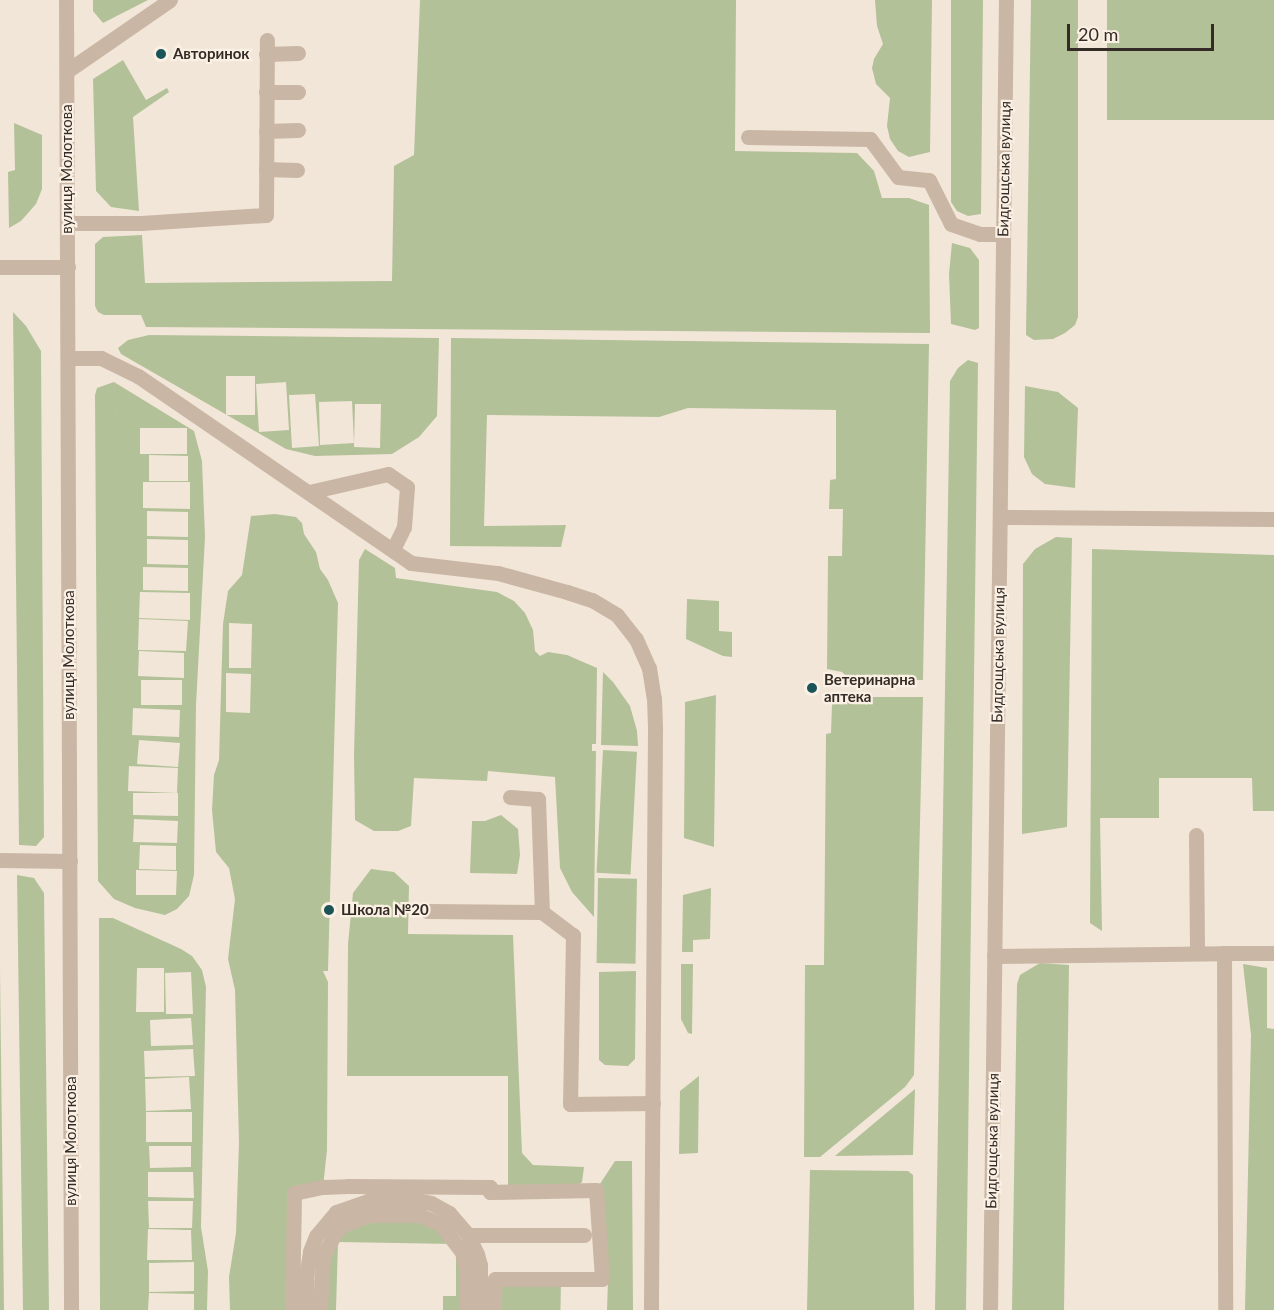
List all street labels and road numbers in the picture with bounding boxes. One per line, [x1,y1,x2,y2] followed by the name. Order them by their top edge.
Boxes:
[994,101,1014,237] street label: Бидгощська вулиця
[58,104,76,234] street label: вулиця Молоткова
[988,587,1008,723] street label: Бидгощська вулиця
[60,590,78,720] street label: вулиця Молоткова
[982,1073,1002,1209] street label: Бидгощська вулиця
[62,1076,80,1206] street label: вулиця Молоткова

